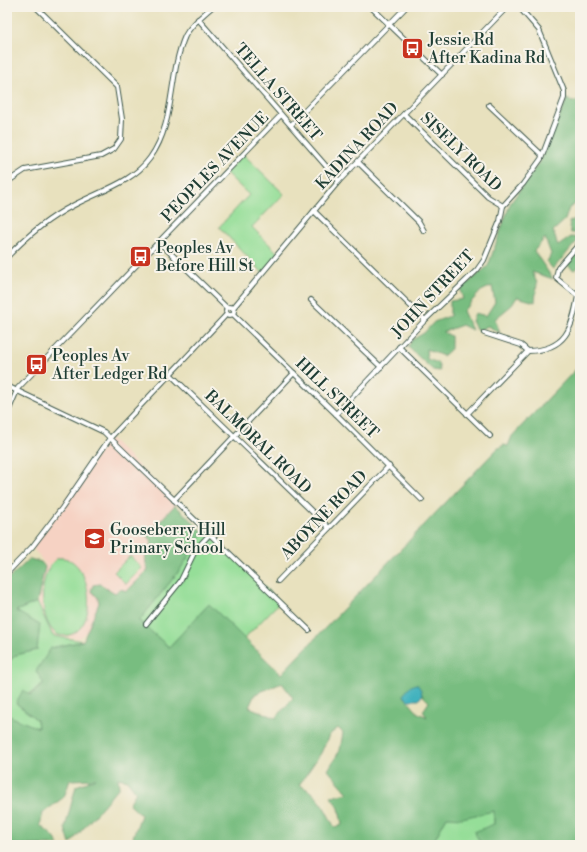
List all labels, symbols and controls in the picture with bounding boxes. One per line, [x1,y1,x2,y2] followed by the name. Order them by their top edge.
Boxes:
[427,30,545,68] place label: Jessie Rd After Kadina Rd
[399,36,425,62] bus stop icon: Jessie Rd After Kadina Rd
[230,39,326,145] street label: TELLA STREET
[311,98,403,194] street label: KADINA ROAD
[157,108,273,226] street label: PEOPLES AVENUE
[416,108,506,196] street label: SISELY ROAD
[155,238,254,276] place label: Peoples Av Before Hill St
[127,244,153,270] bus stop icon: Peoples Av Before Hill St
[387,246,479,343] street label: JOHN STREET
[51,346,167,384] place label: Peoples Av After Ledger Rd
[24,352,50,378] bus stop icon: Peoples Av After Ledger Rd
[291,353,383,443] street label: HILL STREET
[200,385,316,498] street label: BALMORAL ROAD
[276,466,372,565] street label: ABOYNE ROAD
[110,520,226,558] place label: Gooseberry Hill Primary School
[81,526,107,552] school or university icon: Gooseberry Hill Primary School

